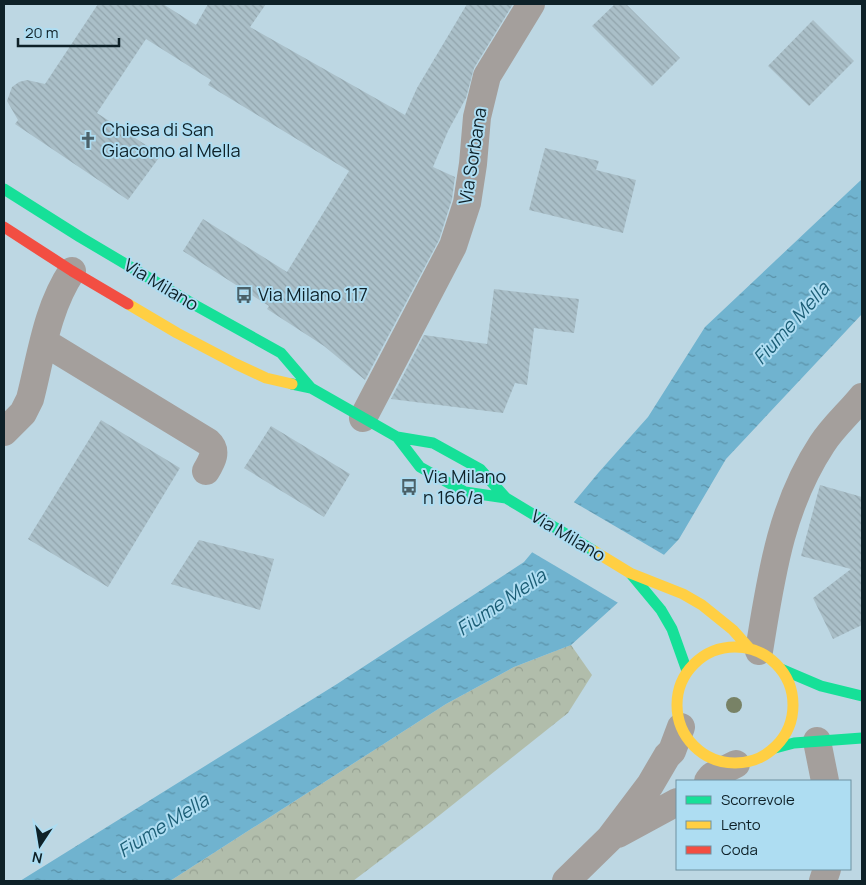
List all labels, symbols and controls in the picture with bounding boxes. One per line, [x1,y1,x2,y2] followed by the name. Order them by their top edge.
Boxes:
[18,15,119,47] scale bar
[25,22,58,43] text: 20 m
[453,106,492,206] street label: Via Sorbana
[102,117,241,162] place label: Chiesa di San Giacomo al Mella
[78,130,98,150] church icon: Chiesa di San Giacomo al Mella
[120,252,203,316] street label: Via Milano
[747,275,836,370] water label: Fiume Mella
[258,282,368,306] place label: Via Milano 117
[234,285,254,305] bus stop icon: Via Milano 117
[423,464,506,509] place label: Via Milano n 166/a
[399,477,419,497] bus stop icon: Via Milano n 166/a
[527,503,610,567] street label: Via Milano
[451,562,552,642] water label: Fiume Mella
[676,780,851,870] legend
[113,786,215,863] water label: Fiume Mella
[721,789,795,810] text: Scorrevole
[721,814,761,835] text: Lento
[15,820,65,870] north arrow
[721,839,758,860] text: Coda
[30,848,44,869] text: N

